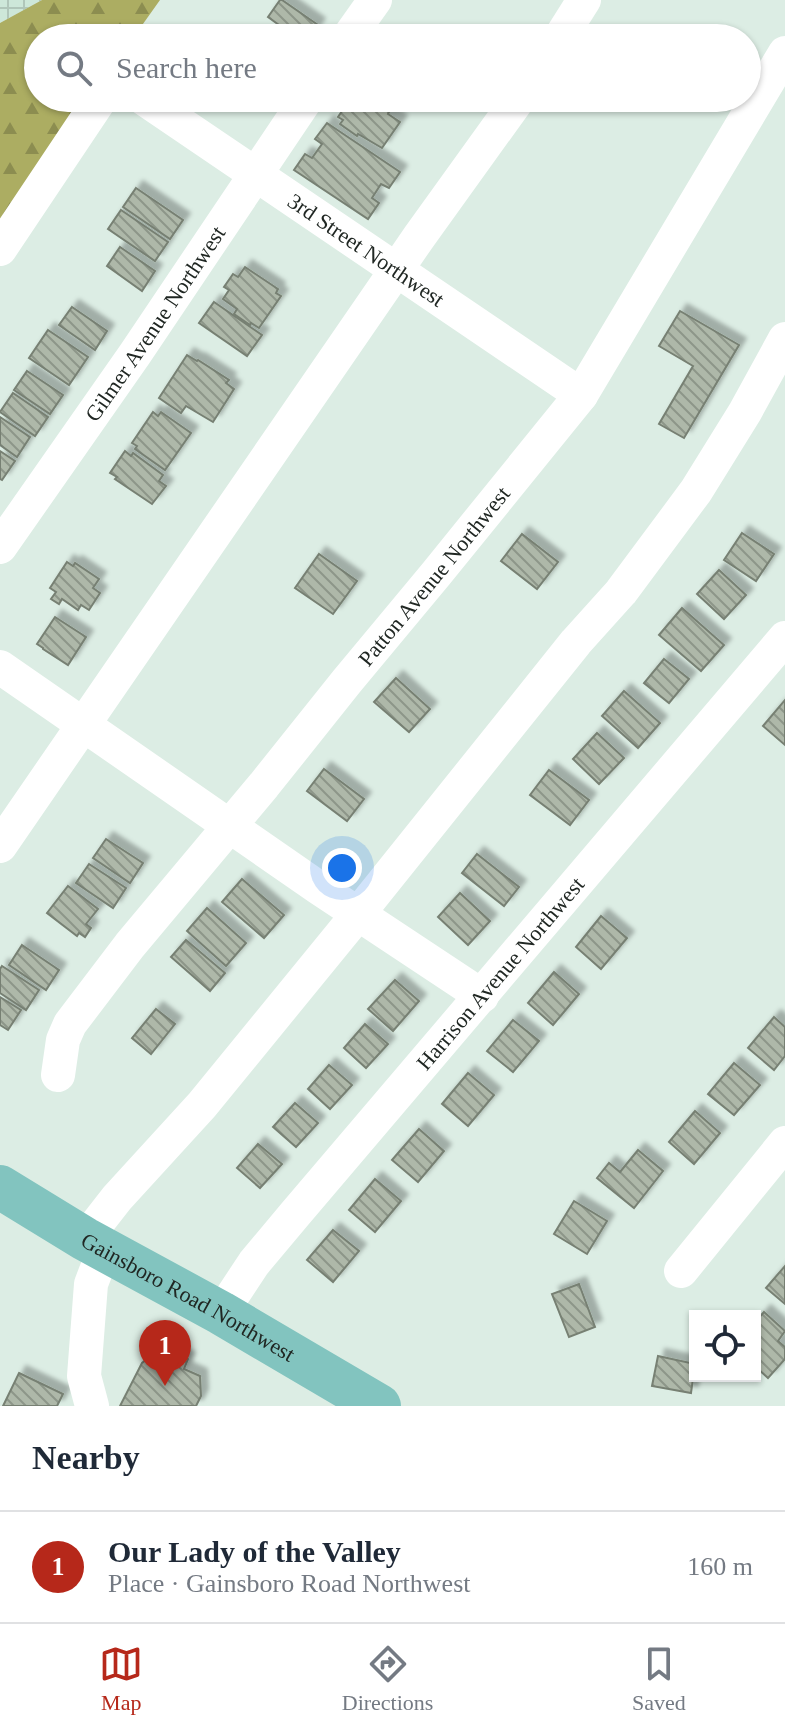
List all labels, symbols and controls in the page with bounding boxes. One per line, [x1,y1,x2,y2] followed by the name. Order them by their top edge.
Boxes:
[24,24,761,112] search box
[52,46,96,90] icon: search
[116,51,257,84] text: Search here
[284,188,449,311] street label: 3rd Street Northwest
[80,221,230,426] street label: Gilmer Avenue Northwest
[353,481,515,671] street label: Patton Avenue Northwest
[322,848,362,888] your location
[411,872,589,1075] street label: Harrison Avenue Northwest
[77,1227,300,1366] street label: Gainsboro Road Northwest
[689,1310,761,1382] map controls
[689,1310,761,1382] button: locate
[139,1320,191,1386] pin: 1
[32,1439,140,1476] text: Nearby
[108,1535,401,1568] text: Our Lady of the Valley
[52,1552,65,1581] text: 1
[687,1552,753,1581] text: 160 m
[108,1569,470,1598] text: Place · Gainsboro Road Northwest
[99,1642,143,1716] tab: Map
[342,1642,433,1716] tab: Directions
[632,1642,686,1716] tab: Saved

